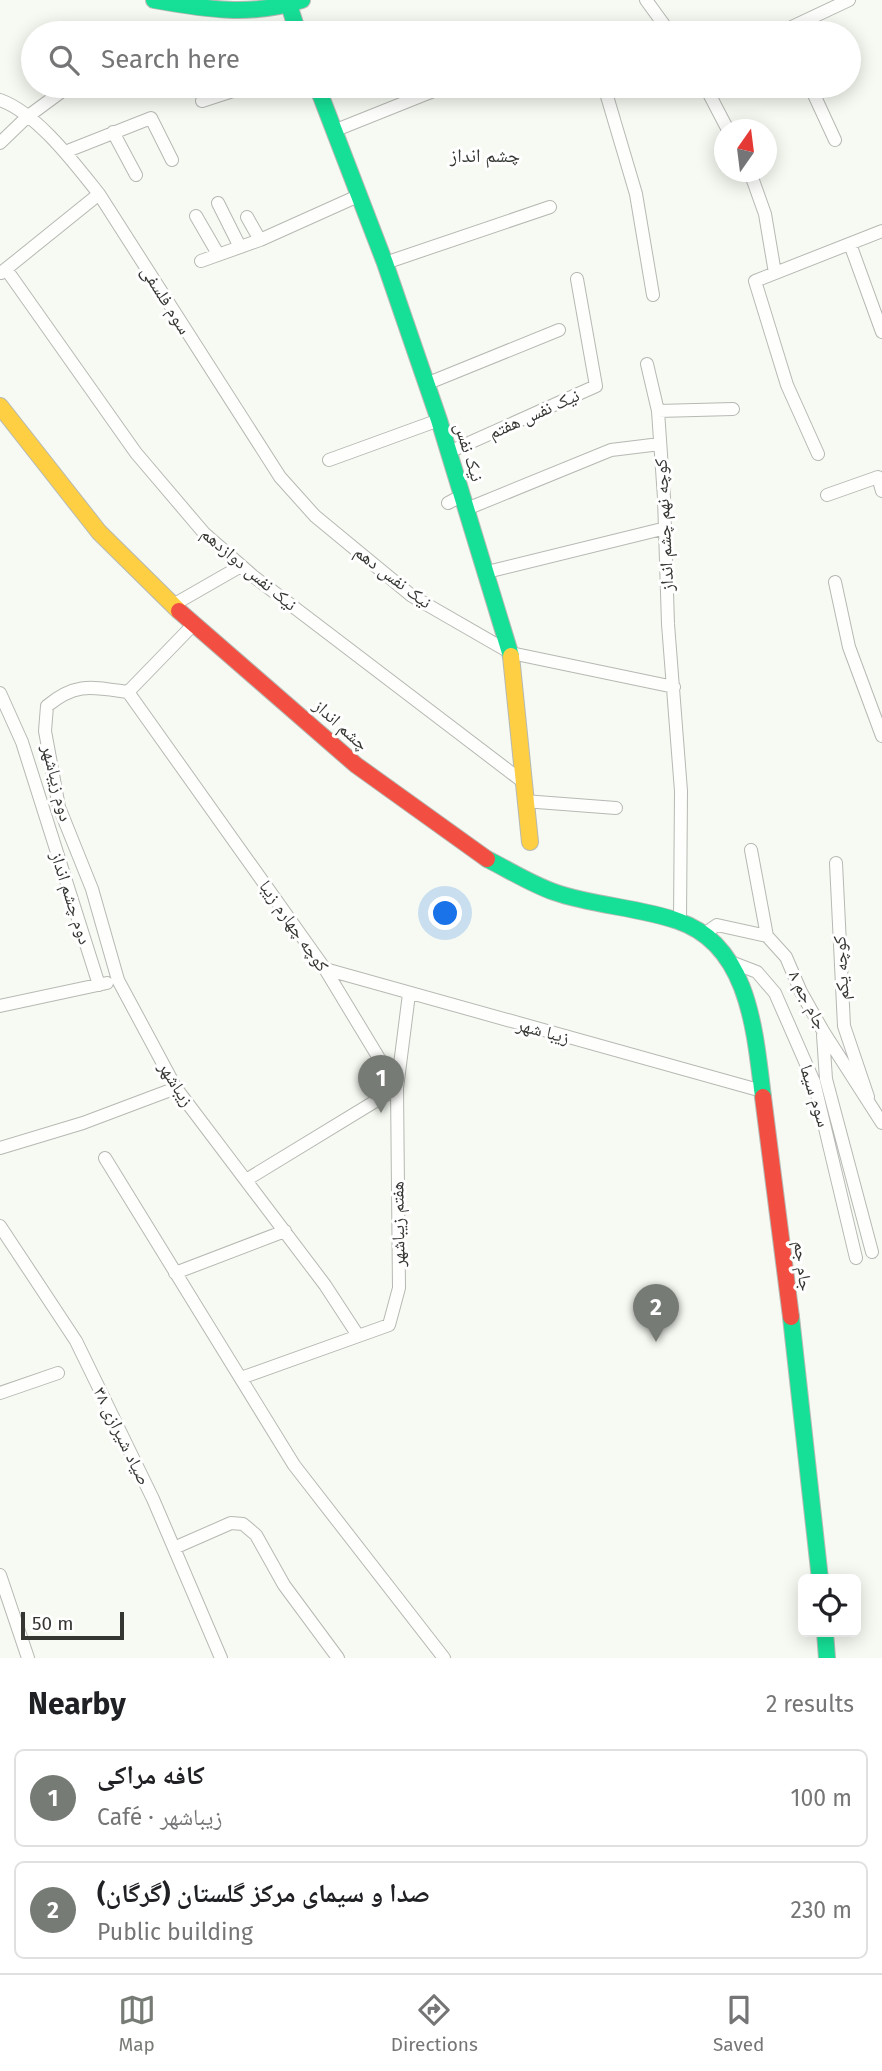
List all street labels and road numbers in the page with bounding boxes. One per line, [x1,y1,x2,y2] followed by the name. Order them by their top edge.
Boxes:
[135,261,196,339] street label: سوم فلسفی
[485,384,583,445] street label: نیک نفس هفتم
[450,420,488,484] street label: نیک نفس
[650,457,680,593] street label: کوچه نهم چشم انداز
[196,523,301,616] street label: نیک نفس دوازدهم
[349,541,436,614] street label: نیک نفس دهم
[307,694,373,756] street label: چشم انداز
[36,741,77,824] street label: دوم زیباشهر
[44,848,96,947] street label: دوم چشم انداز
[254,876,334,977] street label: کوچه چهارم زیبا
[828,935,855,1001] street label: کوچه یکم
[783,967,832,1034] street label: ۸ جام جم
[513,1013,572,1049] street label: زیبا شهر
[153,1057,198,1111] street label: زیباشهر
[794,1062,835,1130] street label: سوم سیما
[386,1181,411,1268] street label: هفتم زیباشهر
[788,1240,817,1293] street label: جام جم
[89,1383,155,1489] street label: صیاد شیرازی ۳۸

